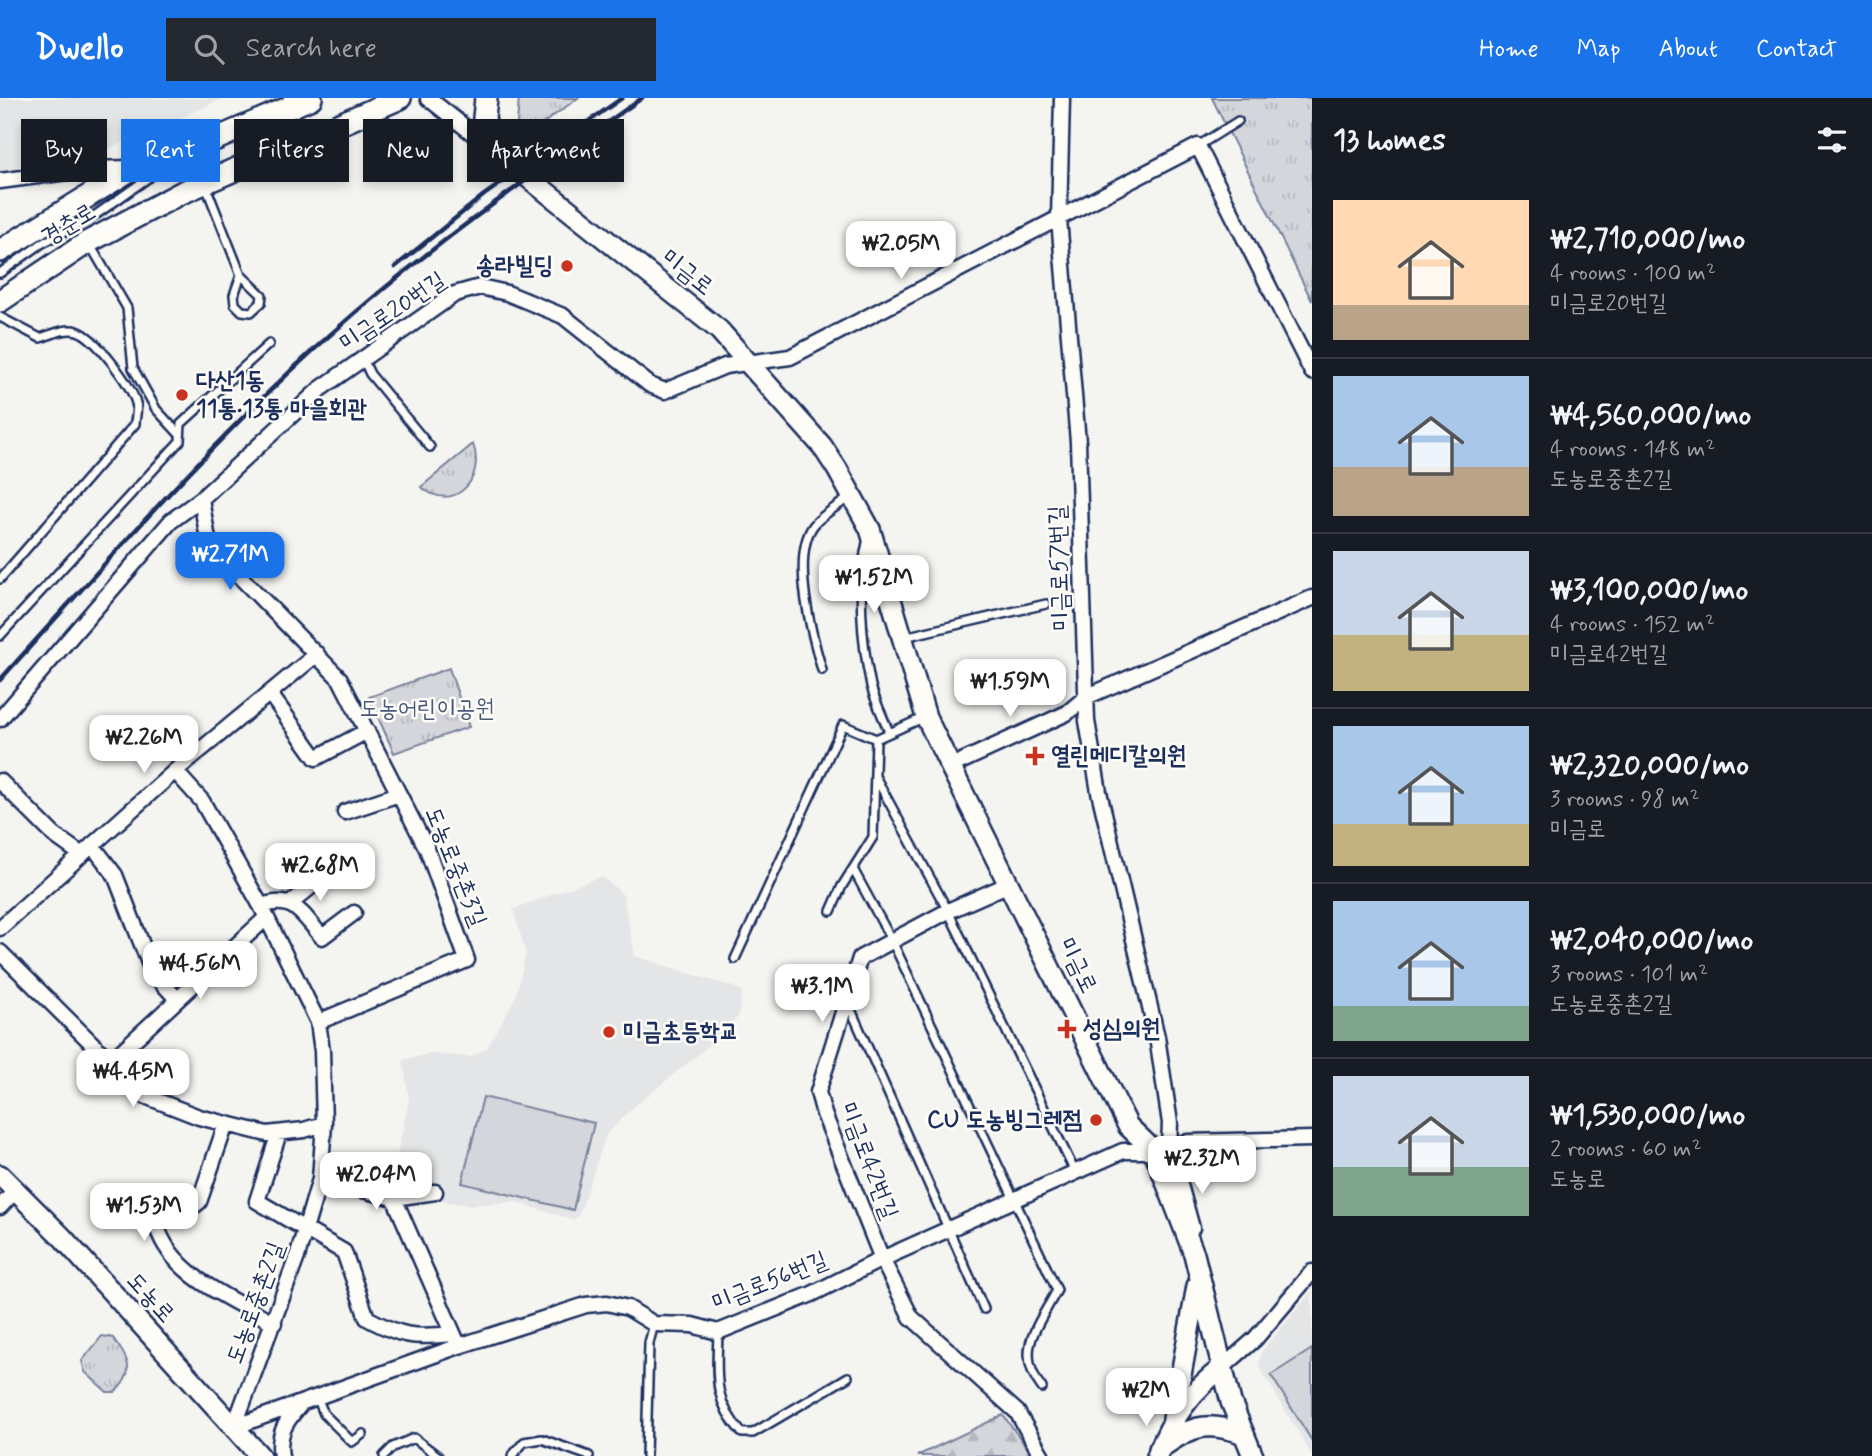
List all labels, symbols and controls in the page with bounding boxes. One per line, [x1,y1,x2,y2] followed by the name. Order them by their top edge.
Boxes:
[166,18,656,81] search box
[35,27,124,71] text: Dwello
[190,30,228,68] icon: search
[246,32,377,66] text: Search here
[1479,34,1539,65] text: Home
[1577,34,1621,65] text: Map
[1659,34,1718,65] text: About
[1756,34,1837,65] text: Contact
[21,119,107,182] chip: Buy
[121,119,220,182] chip: Rent
[234,119,349,182] chip: Filters
[363,119,453,182] chip: New
[467,119,624,182] chip: Apartment
[1333,121,1446,160] text: 13 homes
[1813,121,1851,159] icon: filters
[36,197,102,253] street label: 경춘로
[1550,220,1745,259] text: ₩2,710,000/mo
[844,222,958,281] pin: ₩2.05M
[1389,228,1473,312] icon: home
[862,229,940,259] text: ₩2.05M
[655,243,719,303] street label: 미금로
[476,251,553,282] place label: 송라빌딩
[559,258,575,274] marker: 송라빌딩
[1550,259,1716,289] text: 4 rooms · 100 m²
[334,265,452,359] street label: 미금로20번길
[1550,289,1667,319] text: 미금로20번길
[196,366,368,425] place label: 다산1동 11통·13통 마을회관
[174,387,190,403] marker: 다산1동 11통·13통 마을회관
[1550,396,1751,435] text: ₩4,560,000/mo
[1389,404,1473,488] icon: home
[1550,435,1715,465] text: 4 rooms · 148 m²
[1550,465,1672,495] text: 도농로중촌2길
[1042,505,1078,631] street label: 미금로57번길
[173,532,287,592] pin: ₩2.71M
[191,540,269,570] text: ₩2.71M
[817,556,931,615] pin: ₩1.52M
[835,563,913,593] text: ₩1.52M
[1550,571,1748,610] text: ₩3,100,000/mo
[1389,579,1473,663] icon: home
[1550,610,1715,640] text: 4 rooms · 152 m²
[1550,640,1667,670] text: 미금로42번길
[953,660,1067,719] pin: ₩1.59M
[970,667,1050,697] text: ₩1.59M
[359,694,495,725] park label: 도농어린이공원
[87,716,201,775] pin: ₩2.26M
[105,723,183,753] text: ₩2.26M
[1051,741,1186,772] place label: 열린메디칼의원
[1025,746,1045,766] marker: 열린메디칼의원
[1550,746,1749,785] text: ₩2,320,000/mo
[1389,754,1473,838] icon: home
[1550,785,1700,815] text: 3 rooms · 98 m²
[417,802,493,932] street label: 도농로중촌3길
[1550,815,1606,845] text: 미금로
[263,844,377,903] pin: ₩2.68M
[281,851,359,881] text: ₩2.68M
[1550,921,1753,960] text: ₩2,040,000/mo
[1389,929,1473,1013] icon: home
[1050,933,1104,999] street label: 미금로
[143,942,257,1001] pin: ₩4.56M
[159,949,241,979] text: ₩4.56M
[1550,960,1708,990] text: 3 rooms · 101 m²
[773,964,871,1024] pin: ₩3.1M
[791,972,853,1002] text: ₩3.1M
[1550,990,1672,1020] text: 도농로중촌2길
[1083,1014,1160,1045] place label: 성심의원
[623,1017,739,1048] place label: 미금초등학교
[1057,1019,1077,1039] marker: 성심의원
[601,1024,617,1040] marker: 미금초등학교
[76,1049,190,1109] pin: ₩4.45M
[92,1057,174,1087] text: ₩4.45M
[1550,1096,1745,1135] text: ₩1,530,000/mo
[832,1098,904,1224] street label: 미금로42번길
[1389,1104,1473,1188] icon: home
[927,1105,1082,1136] place label: CU 도농빙그레점
[1088,1112,1104,1128] marker: CU 도농빙그레점
[1550,1135,1702,1165] text: 2 rooms · 60 m²
[1145,1136,1259,1196] pin: ₩2.32M
[1164,1144,1240,1174] text: ₩2.32M
[319,1152,433,1212] pin: ₩2.04M
[336,1160,416,1190] text: ₩2.04M
[1550,1165,1606,1195] text: 도농로
[87,1184,201,1243] pin: ₩1.53M
[106,1191,182,1221] text: ₩1.53M
[220,1238,292,1368] street label: 도농로중촌2길
[708,1245,832,1319] street label: 미금로56번길
[119,1266,181,1330] street label: 도농로
[1112,1368,1180,1428] pin: ₩2M
[1122,1376,1170,1406] text: ₩2M

